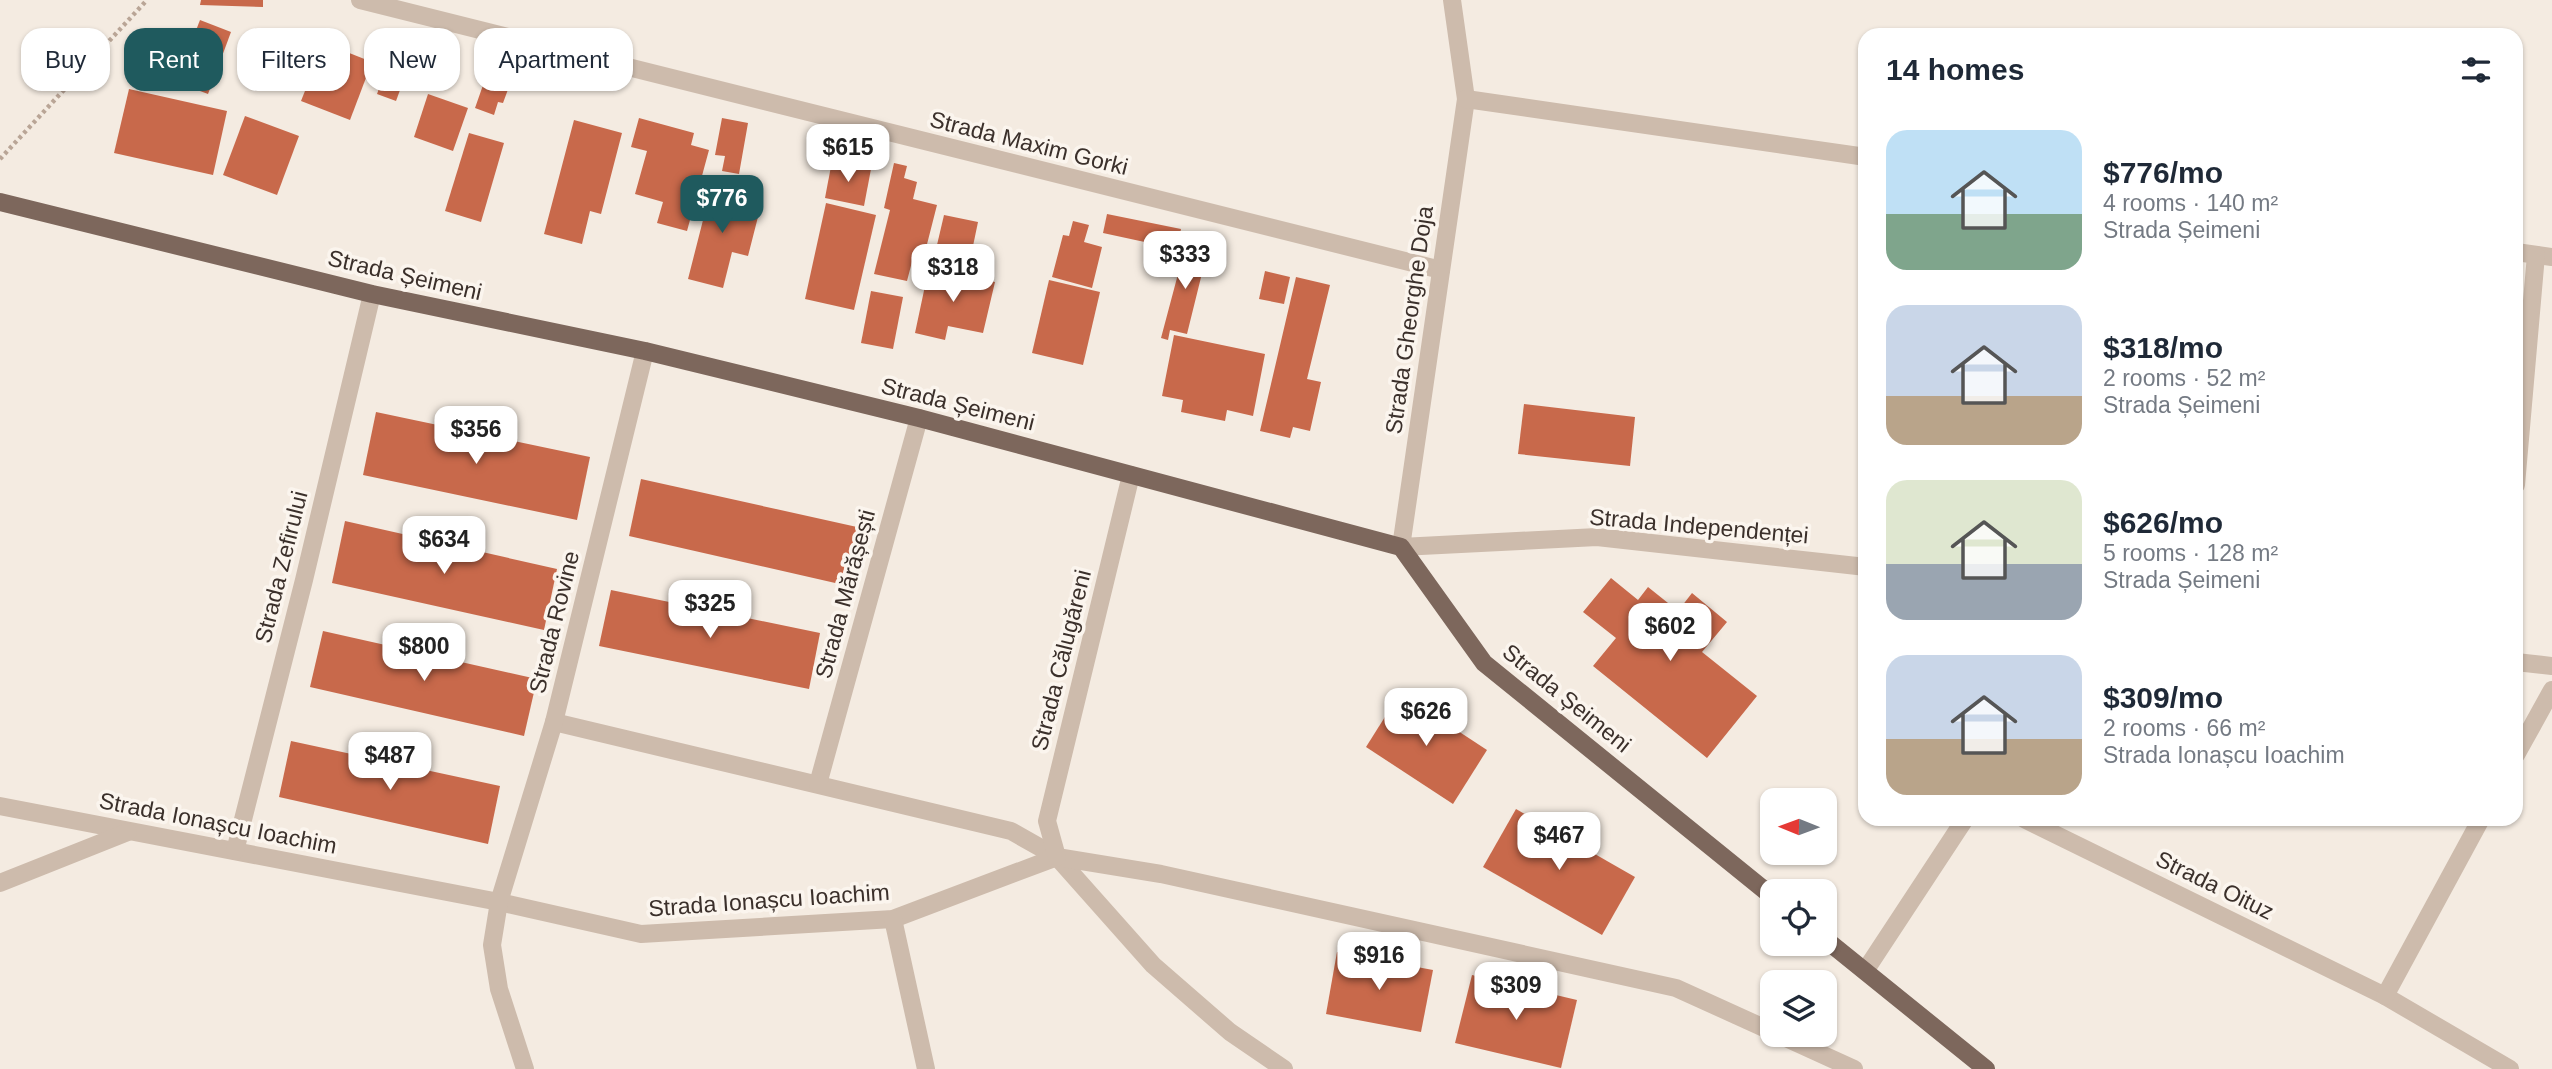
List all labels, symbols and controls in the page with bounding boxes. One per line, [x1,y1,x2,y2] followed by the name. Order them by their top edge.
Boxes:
[21,28,110,91] chip: Buy
[124,28,223,91] chip: Rent
[237,28,350,91] chip: Filters
[364,28,460,91] chip: New
[474,28,633,91] chip: Apartment
[2457,51,2495,89] icon: filters
[1886,53,2024,86] text: 14 homes
[927,106,1131,180] street label: Strada Maxim Gorki
[807,124,889,184] pin: $615
[822,134,874,160] text: $615
[2103,156,2223,189] text: $776/mo
[1942,158,2026,242] icon: home
[681,176,763,235] pin: $776
[696,185,748,211] text: $776
[2103,190,2278,216] text: 4 rooms · 140 m²
[1380,204,1438,436] street label: Strada Gheorghe Doja
[2103,217,2260,243] text: Strada Șeimeni
[1144,232,1226,291] pin: $333
[1159,241,1211,267] text: $333
[912,244,994,304] pin: $318
[325,245,485,305] street label: Strada Șeimeni
[927,254,979,280] text: $318
[2103,331,2223,364] text: $318/mo
[1942,333,2026,417] icon: home
[2103,365,2265,391] text: 2 rooms · 52 m²
[879,372,1037,436] street label: Strada Șeimeni
[2103,392,2260,418] text: Strada Șeimeni
[435,406,517,466] pin: $356
[450,416,502,442] text: $356
[250,488,312,646] street label: Strada Zefirului
[1588,503,1810,549] street label: Strada Independenței
[2103,506,2223,539] text: $626/mo
[810,507,880,681] street label: Strada Mărășești
[1942,508,2026,592] icon: home
[403,516,485,576] pin: $634
[418,526,470,552] text: $634
[2103,540,2278,566] text: 5 rooms · 128 m²
[524,548,584,696] street label: Strada Rovine
[1026,567,1096,753] street label: Strada Călugăreni
[2103,567,2260,593] text: Strada Șeimeni
[669,580,751,640] pin: $325
[684,590,736,616] text: $325
[1629,604,1711,663] pin: $602
[1644,613,1696,639] text: $602
[383,624,465,683] pin: $800
[398,633,450,659] text: $800
[1498,638,1636,758] street label: Strada Șeimeni
[2103,681,2223,714] text: $309/mo
[1942,683,2026,767] icon: home
[1385,688,1467,748] pin: $626
[1400,698,1452,724] text: $626
[2103,715,2265,741] text: 2 rooms · 66 m²
[349,732,431,792] pin: $487
[364,742,416,768] text: $487
[2103,742,2345,768] text: Strada Ionașcu Ioachim
[97,787,339,859] street label: Strada Ionașcu Ioachim
[1760,788,1838,864] north arrow
[1760,788,1837,1047] map controls
[1518,812,1600,872] pin: $467
[1533,822,1585,848] text: $467
[2152,845,2278,925] street label: Strada Oituz
[648,879,890,921] street label: Strada Ionașcu Ioachim
[1760,879,1837,956] button: locate
[1338,932,1420,992] pin: $916
[1353,942,1405,968] text: $916
[1475,962,1557,1022] pin: $309
[1760,970,1837,1047] button: layers
[1490,972,1542,998] text: $309

